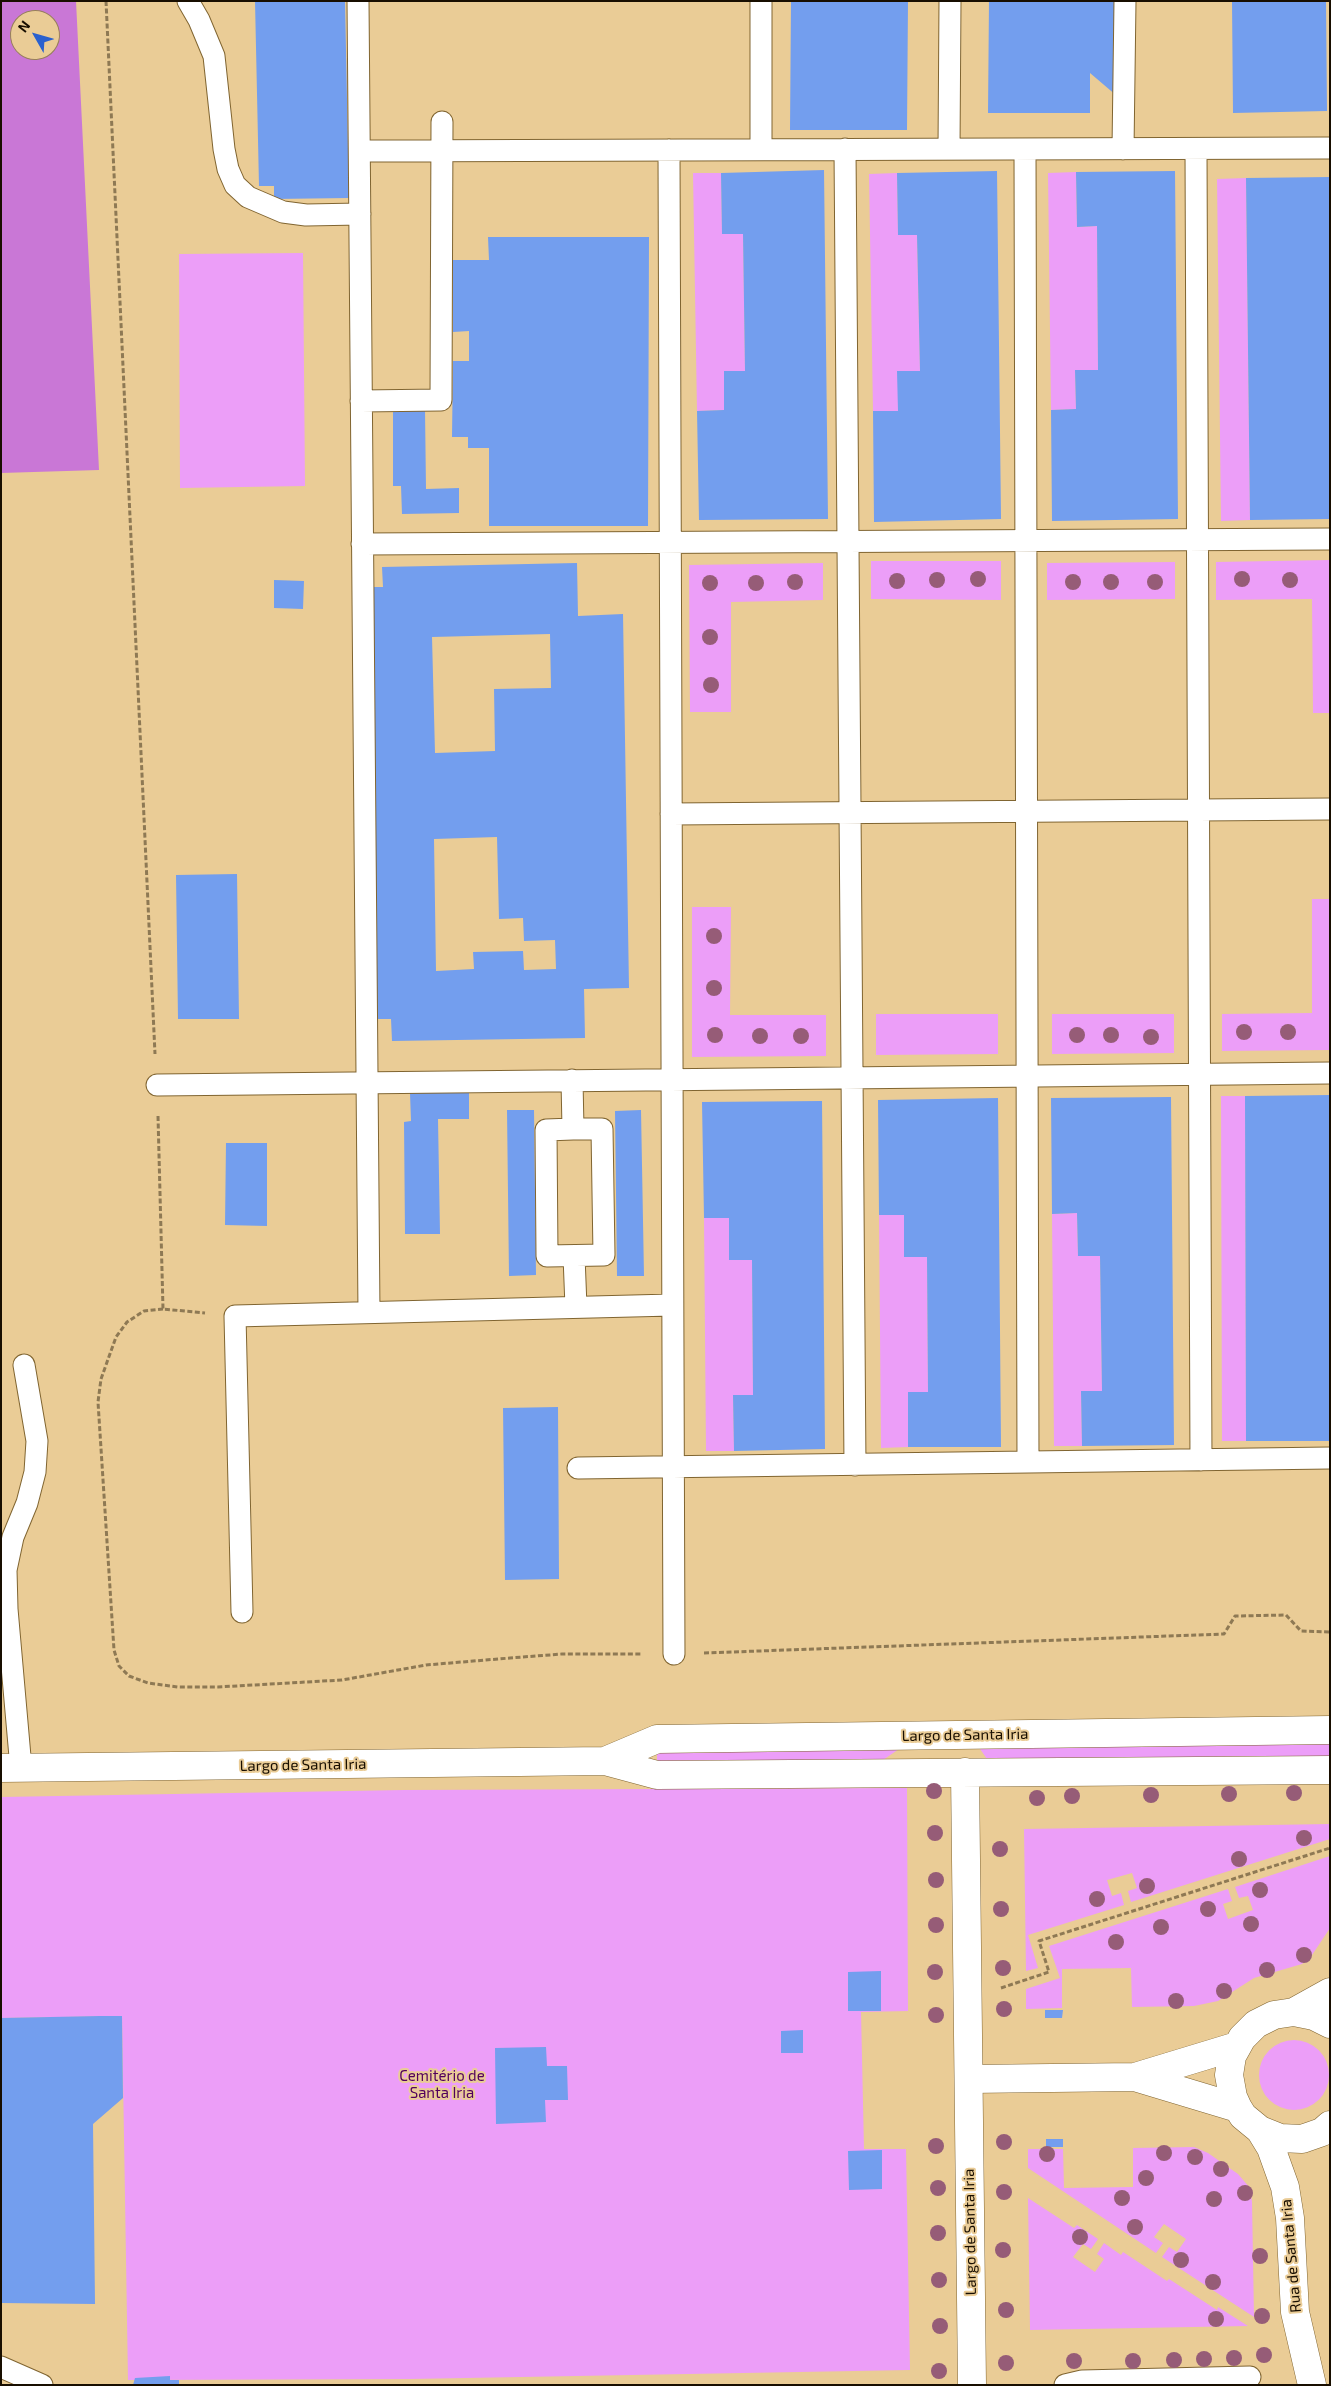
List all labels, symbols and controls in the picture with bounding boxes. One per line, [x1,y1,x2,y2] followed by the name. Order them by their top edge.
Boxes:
[10,10,60,60] north arrow
[14,17,33,35] text: N
[902,1725,1028,1745] street label: Largo de Santa Iria
[240,1755,366,1775] street label: Largo de Santa Iria
[399,2067,485,2102] park label: Cemitério de Santa Iria
[960,2169,980,2295] street label: Largo de Santa Iria
[1277,2198,1305,2314] street label: Rua de Santa Iria

